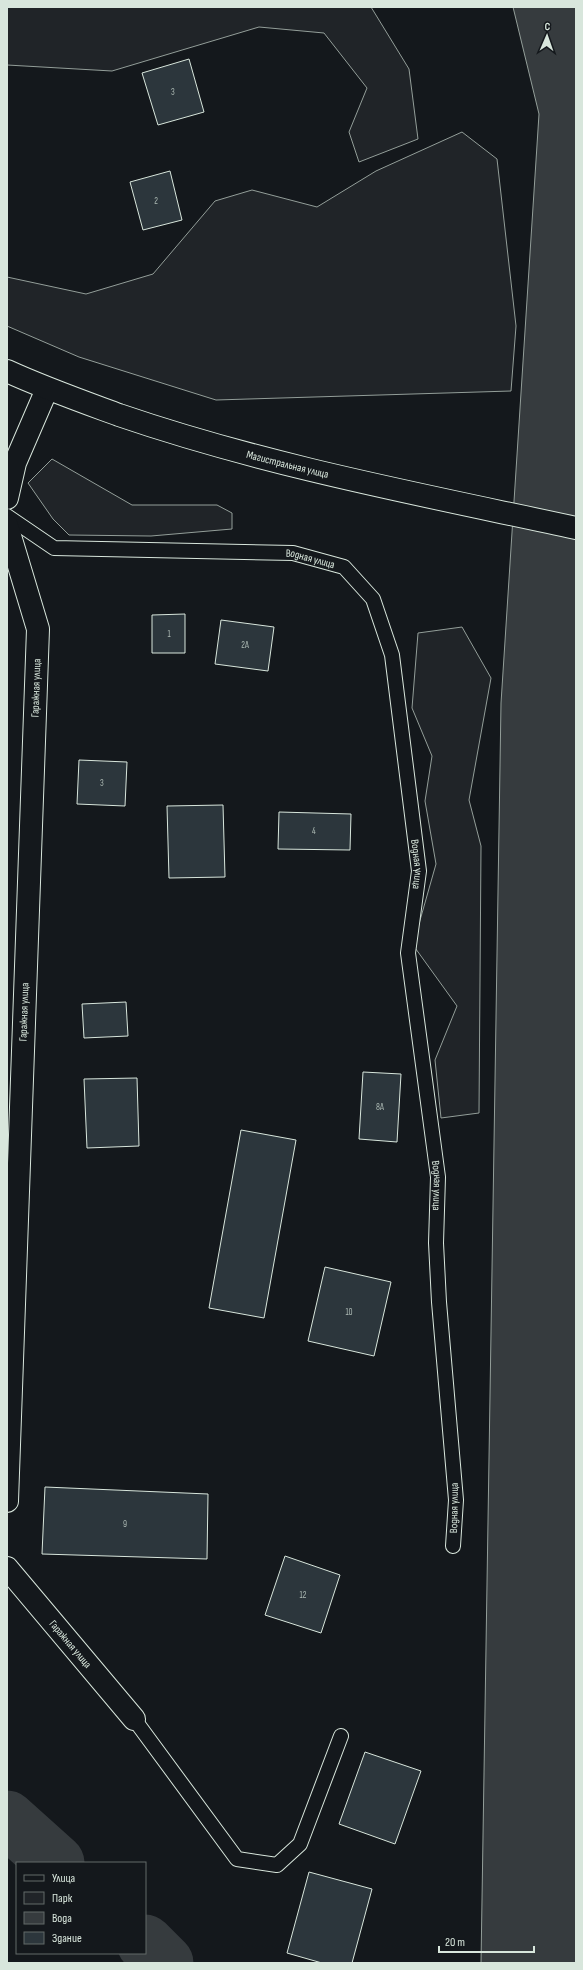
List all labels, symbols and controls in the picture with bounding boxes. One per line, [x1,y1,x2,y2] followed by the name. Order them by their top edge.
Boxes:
[527,16,567,56] north arrow
[544,20,551,33] text: С
[171,87,175,98] house number: 3
[154,196,158,207] house number: 2
[245,447,330,480] street label: Магистральная улица
[286,546,336,571] street label: Водная улица
[167,629,171,640] house number: 1
[241,640,249,651] house number: 2А
[28,659,44,717] street label: Гаражная улица
[100,778,104,789] house number: 3
[312,826,316,837] house number: 4
[409,838,426,890] street label: Водная улица
[16,983,32,1041] street label: Гаражная улица
[376,1102,384,1113] house number: 8А
[429,1160,445,1211] street label: Водная улица
[345,1307,353,1318] house number: 10
[447,1483,461,1533] street label: Водная улица
[123,1519,127,1530] house number: 9
[300,1590,307,1601] house number: 12
[47,1617,95,1670] street label: Гаражная улица
[16,1862,146,1954] legend
[52,1871,76,1886] text: Улица
[52,1891,73,1906] text: Парк
[52,1911,72,1926] text: Вода
[439,1928,534,1954] scale bar
[52,1931,82,1946] text: Здание
[445,1935,465,1950] text: 20 m

